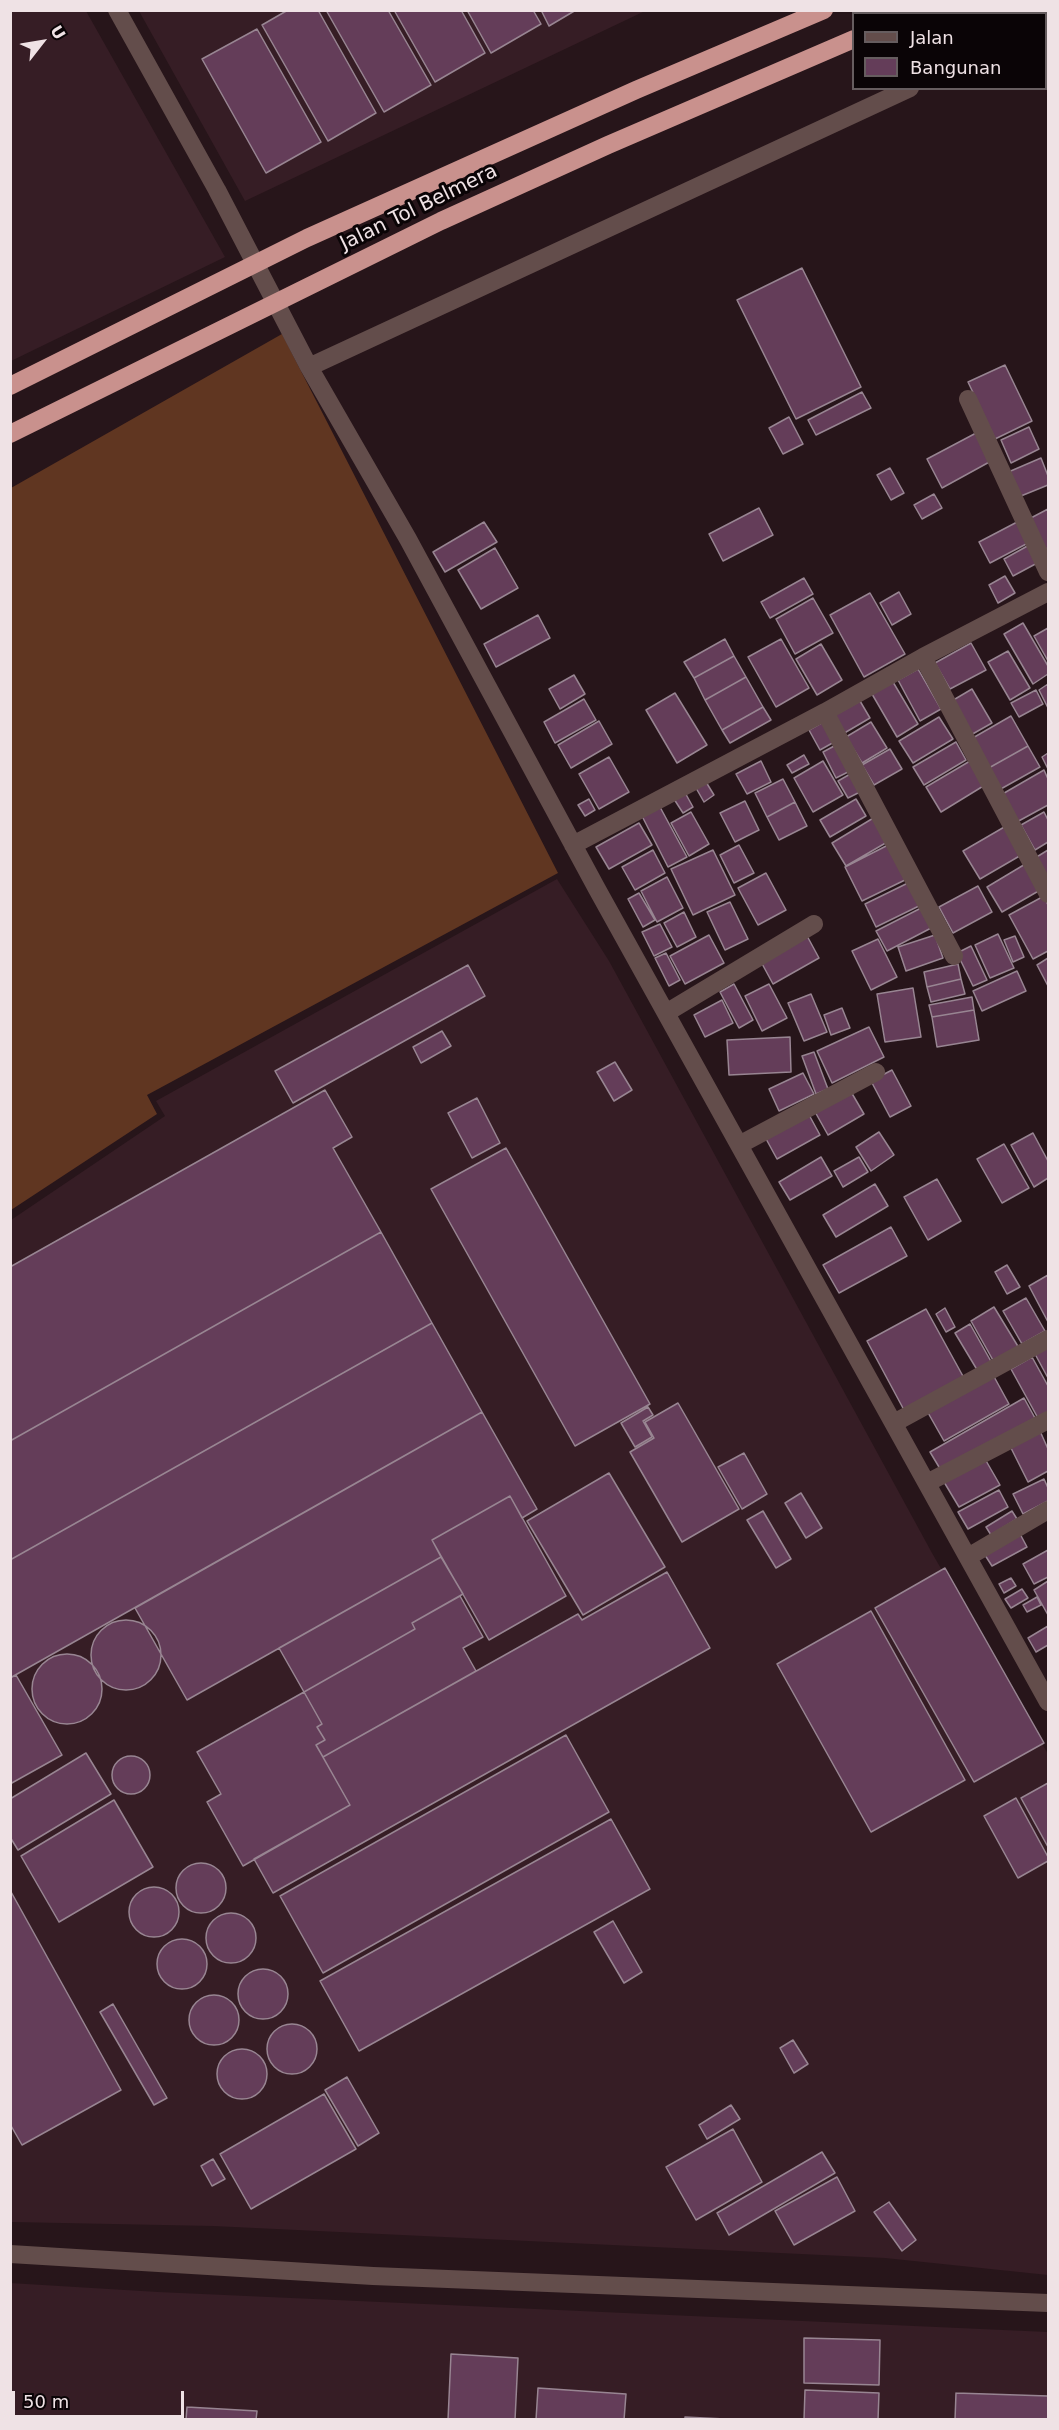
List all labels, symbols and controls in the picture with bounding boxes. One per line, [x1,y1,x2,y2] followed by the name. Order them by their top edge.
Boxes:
[12,12,72,72] north arrow
[852,12,1047,90] legend
[46,22,69,43] text: U
[910,27,954,48] text: Jalan
[910,57,1001,78] text: Bangunan
[337,160,501,256] street label: Jalan Tol Belmera
[15,2379,188,2417] scale bar
[23,2391,69,2412] text: 50 m

